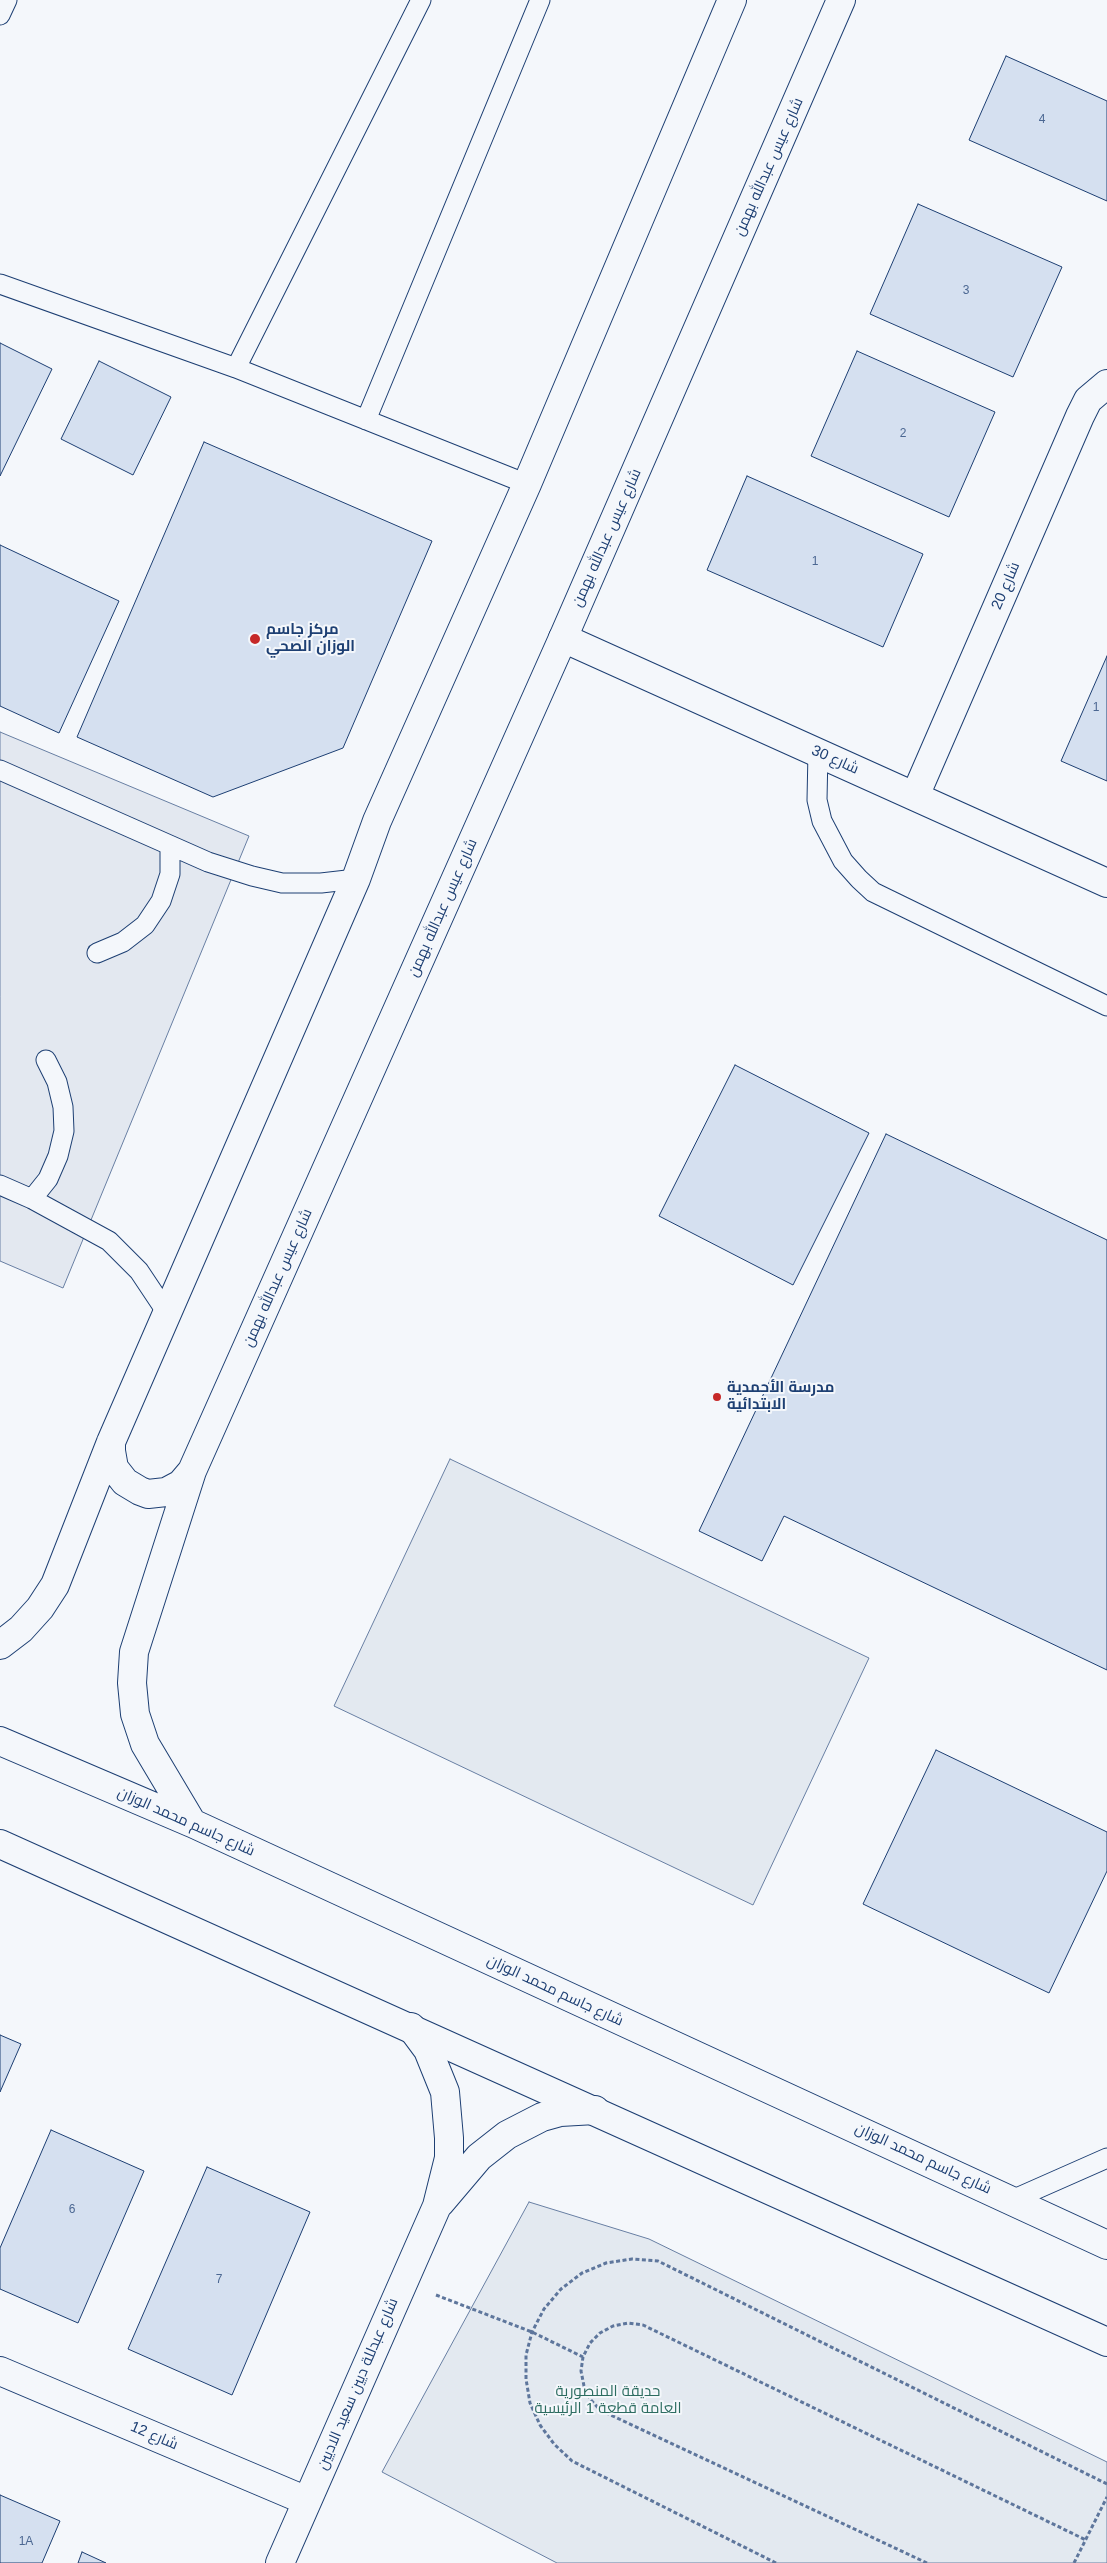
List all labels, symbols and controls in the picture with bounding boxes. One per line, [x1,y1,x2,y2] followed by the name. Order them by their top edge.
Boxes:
[730,95,808,239] street label: شارع عيس عبدالله بهمن
[1039,113,1045,127] house number: 4
[963,284,969,298] house number: 3
[900,427,906,441] house number: 2
[568,466,646,610] street label: شارع عيس عبدالله بهمن
[812,555,818,569] house number: 1
[988,560,1024,612] street label: شارع 20
[266,621,355,656] place label: مركز جاسم الوزان الصحي
[248,632,262,646] marker: مركز جاسم الوزان الصحي
[1093,701,1099,715] house number: 1
[809,742,861,778] street label: شارع 30
[404,836,482,980] street label: شارع عيس عبدالله بهمن
[239,1206,317,1350] street label: شارع عيس عبدالله بهمن
[727,1379,834,1414] place label: مدرسة الأحمدية الابتدائية
[711,1391,723,1403] marker: مدرسة الأحمدية الابتدائية
[115,1784,257,1860] street label: شارع جاسم محمد الوزان
[484,1952,626,2030] street label: شارع جاسم محمد الوزان
[852,2120,994,2198] street label: شارع جاسم محمد الوزان
[69,2203,75,2217] house number: 6
[216,2273,222,2287] house number: 7
[314,2295,402,2473] street label: شارع عبدللة ديين سعيد الاديين
[535,2383,681,2418] park label: حديقة المنصورية العامة قطعة 1 الرئيسية
[128,2418,180,2454] street label: شارع 12
[19,2535,33,2549] house number: 1A

